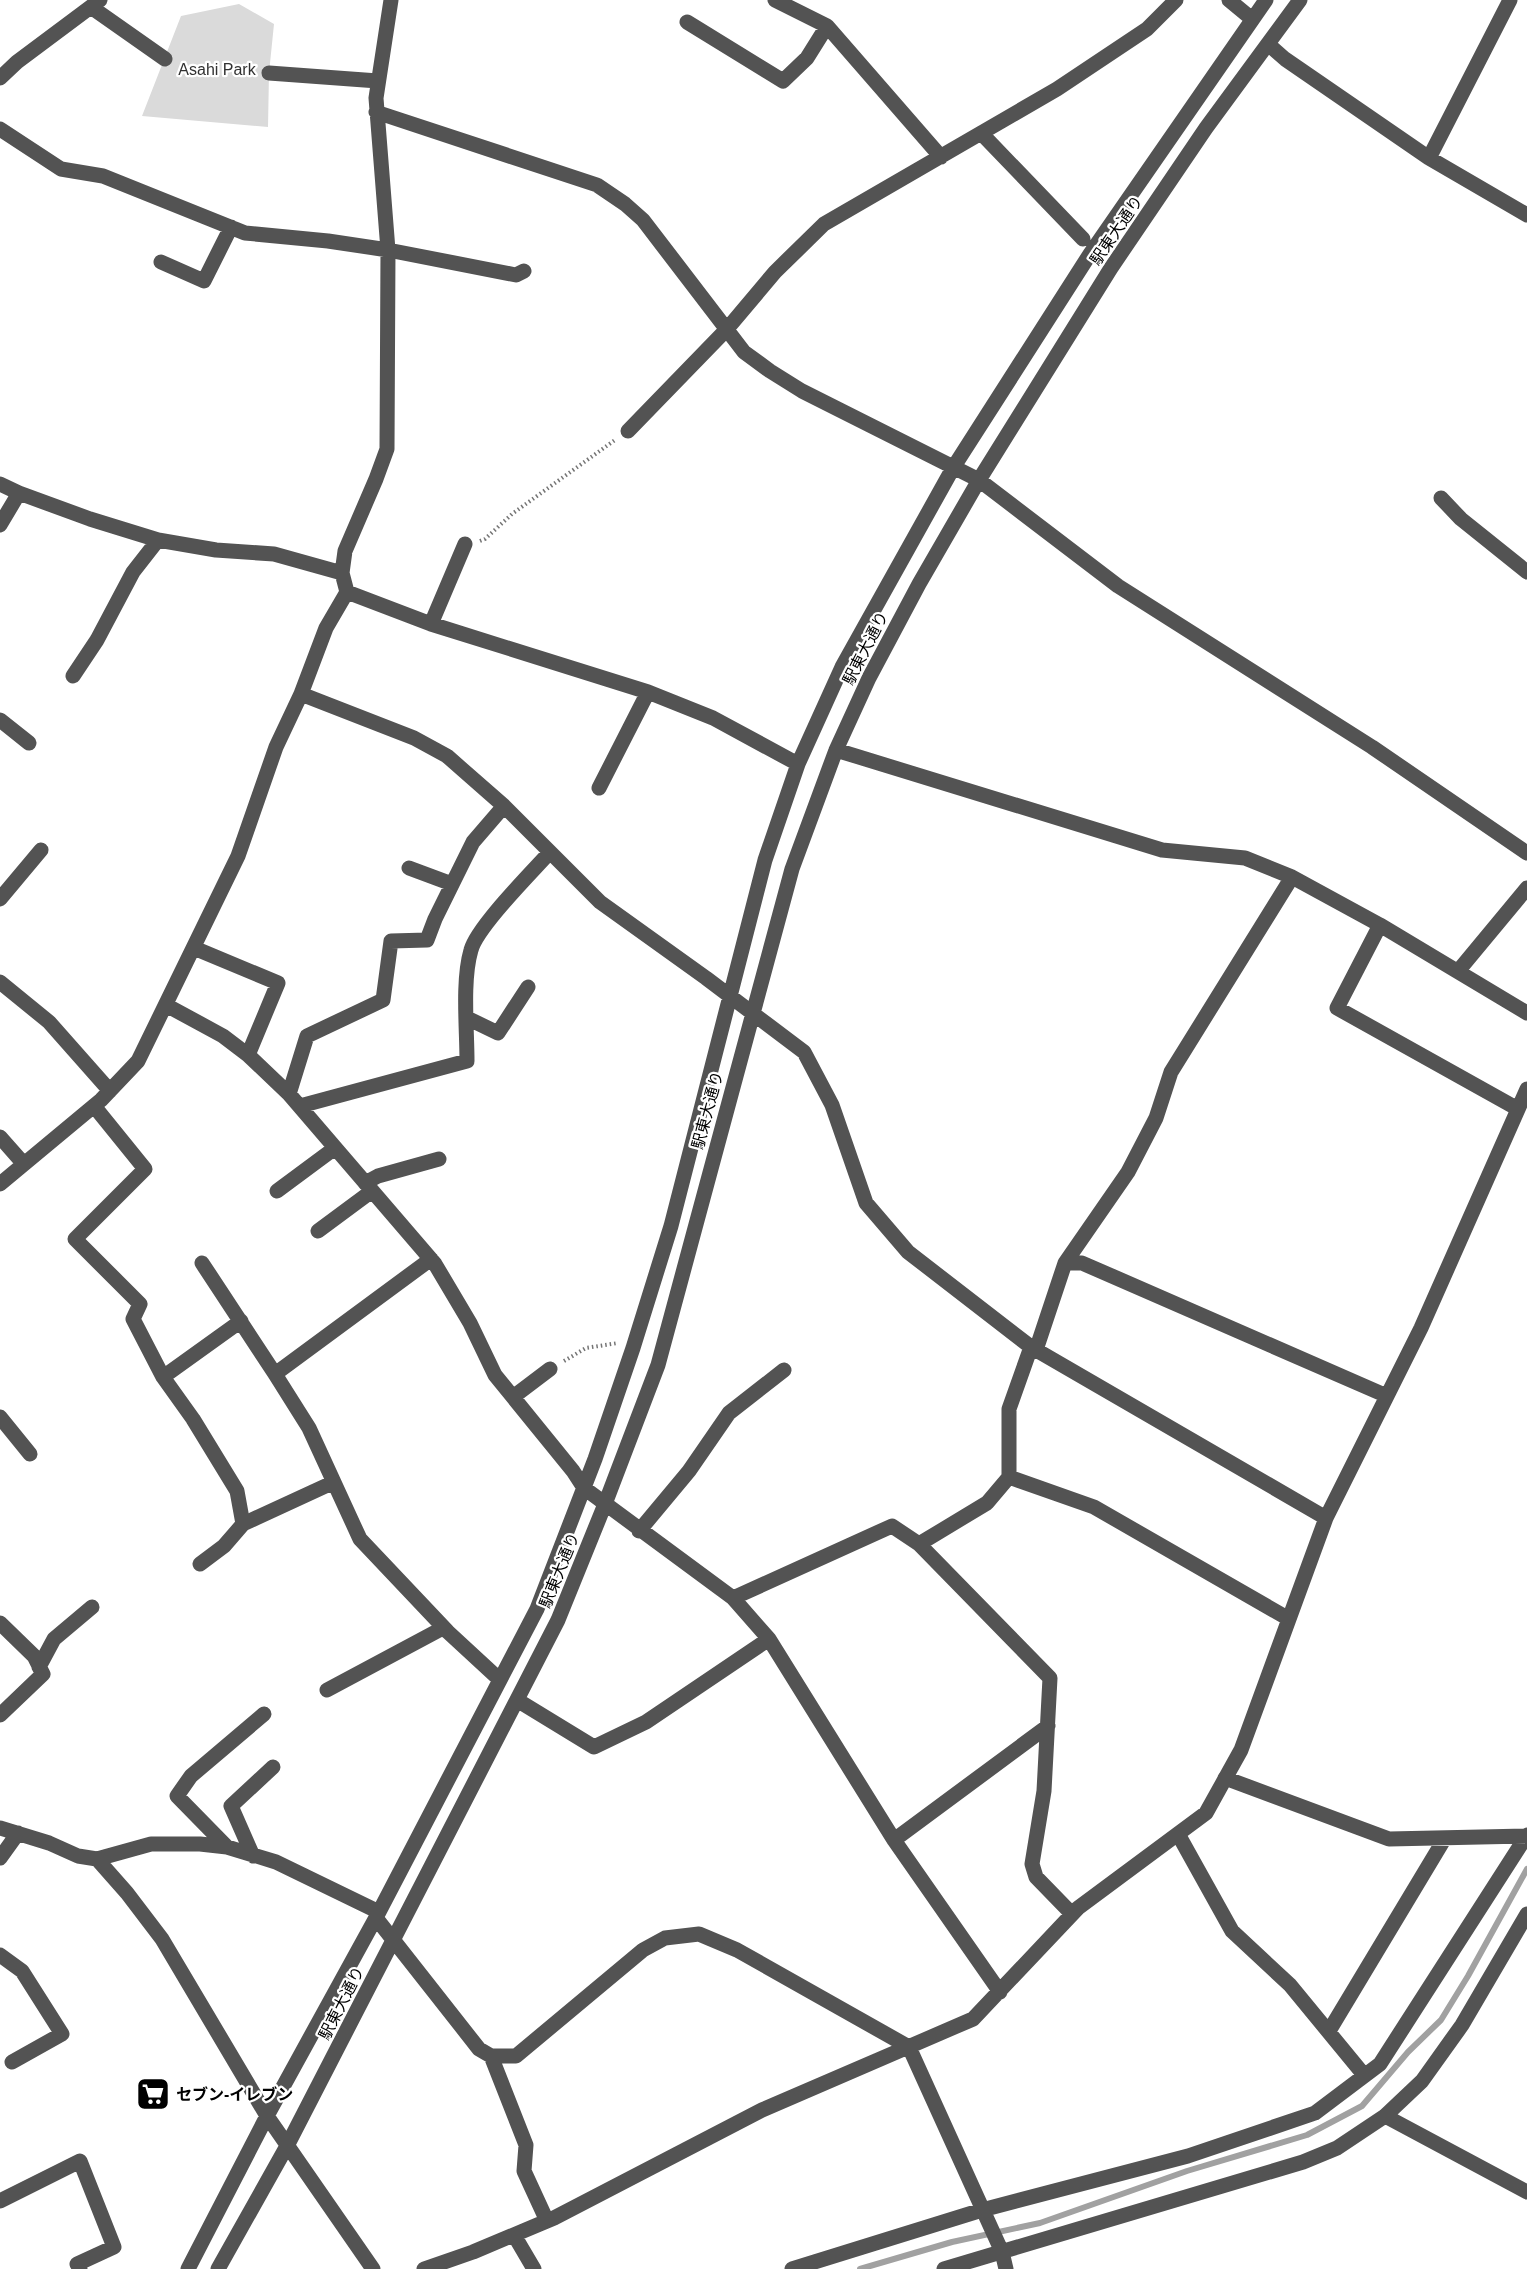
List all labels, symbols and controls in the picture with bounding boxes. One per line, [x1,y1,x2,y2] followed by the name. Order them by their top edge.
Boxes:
[178,61,257,78] park label: Asahi Park
[1087,192,1146,268] street label: 駅東大通り
[840,609,891,688] street label: 駅東大通り
[689,1069,726,1151] street label: 駅東大通り
[537,1530,582,1610] street label: 駅東大通り
[316,1964,367,2043] street label: 駅東大通り
[135,2076,171,2112] supermarket icon: セブン-イレブン
[176,2086,293,2103] place label: セブン-イレブン

